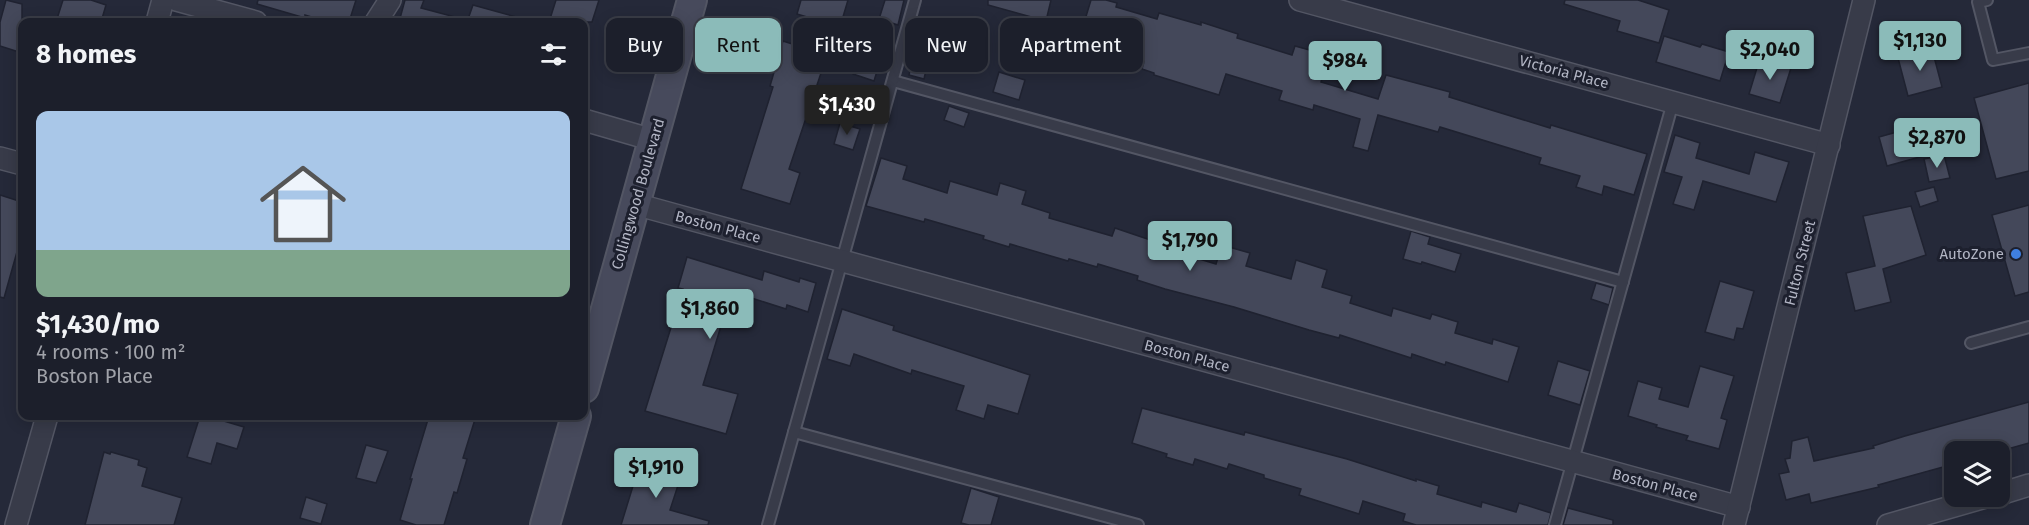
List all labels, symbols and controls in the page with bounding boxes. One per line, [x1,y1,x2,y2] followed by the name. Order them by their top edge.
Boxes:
[606,18,683,72] chip: Buy
[695,18,781,72] chip: Rent
[793,18,893,72] chip: Filters
[905,18,988,72] chip: New
[1000,18,1143,72] chip: Apartment
[1871,21,1969,72] pin: $1,130
[1893,28,1947,52] text: $1,130
[1721,30,1819,81] pin: $2,040
[1740,37,1800,61] text: $2,040
[537,38,570,71] icon: filters
[36,39,136,70] text: 8 homes
[1309,41,1381,92] pin: $984
[1323,48,1367,72] text: $984
[1517,51,1611,93] street label: Victoria Place
[798,85,896,136] pin: $1,430
[819,92,875,116] text: $1,430
[608,116,668,272] street label: Collingwood Boulevard
[1888,118,1986,169] pin: $2,870
[1908,125,1966,149] text: $2,870
[249,150,357,258] icon: home
[673,207,763,247] street label: Boston Place
[1781,218,1819,308] street label: Fulton Street
[1141,221,1239,272] pin: $1,790
[1162,228,1218,252] text: $1,790
[1939,245,2004,263] place label: AutoZone
[2009,247,2023,261] marker: AutoZone
[661,289,759,340] pin: $1,860
[681,296,739,320] text: $1,860
[36,309,160,340] text: $1,430/mo
[1142,336,1232,376] street label: Boston Place
[36,340,186,364] text: 4 rooms · 100 m²
[36,364,153,388] text: Boston Place
[1944,441,2010,507] map controls
[1944,441,2010,507] button: layers
[607,448,705,499] pin: $1,910
[628,455,684,479] text: $1,910
[1610,465,1700,505] street label: Boston Place

